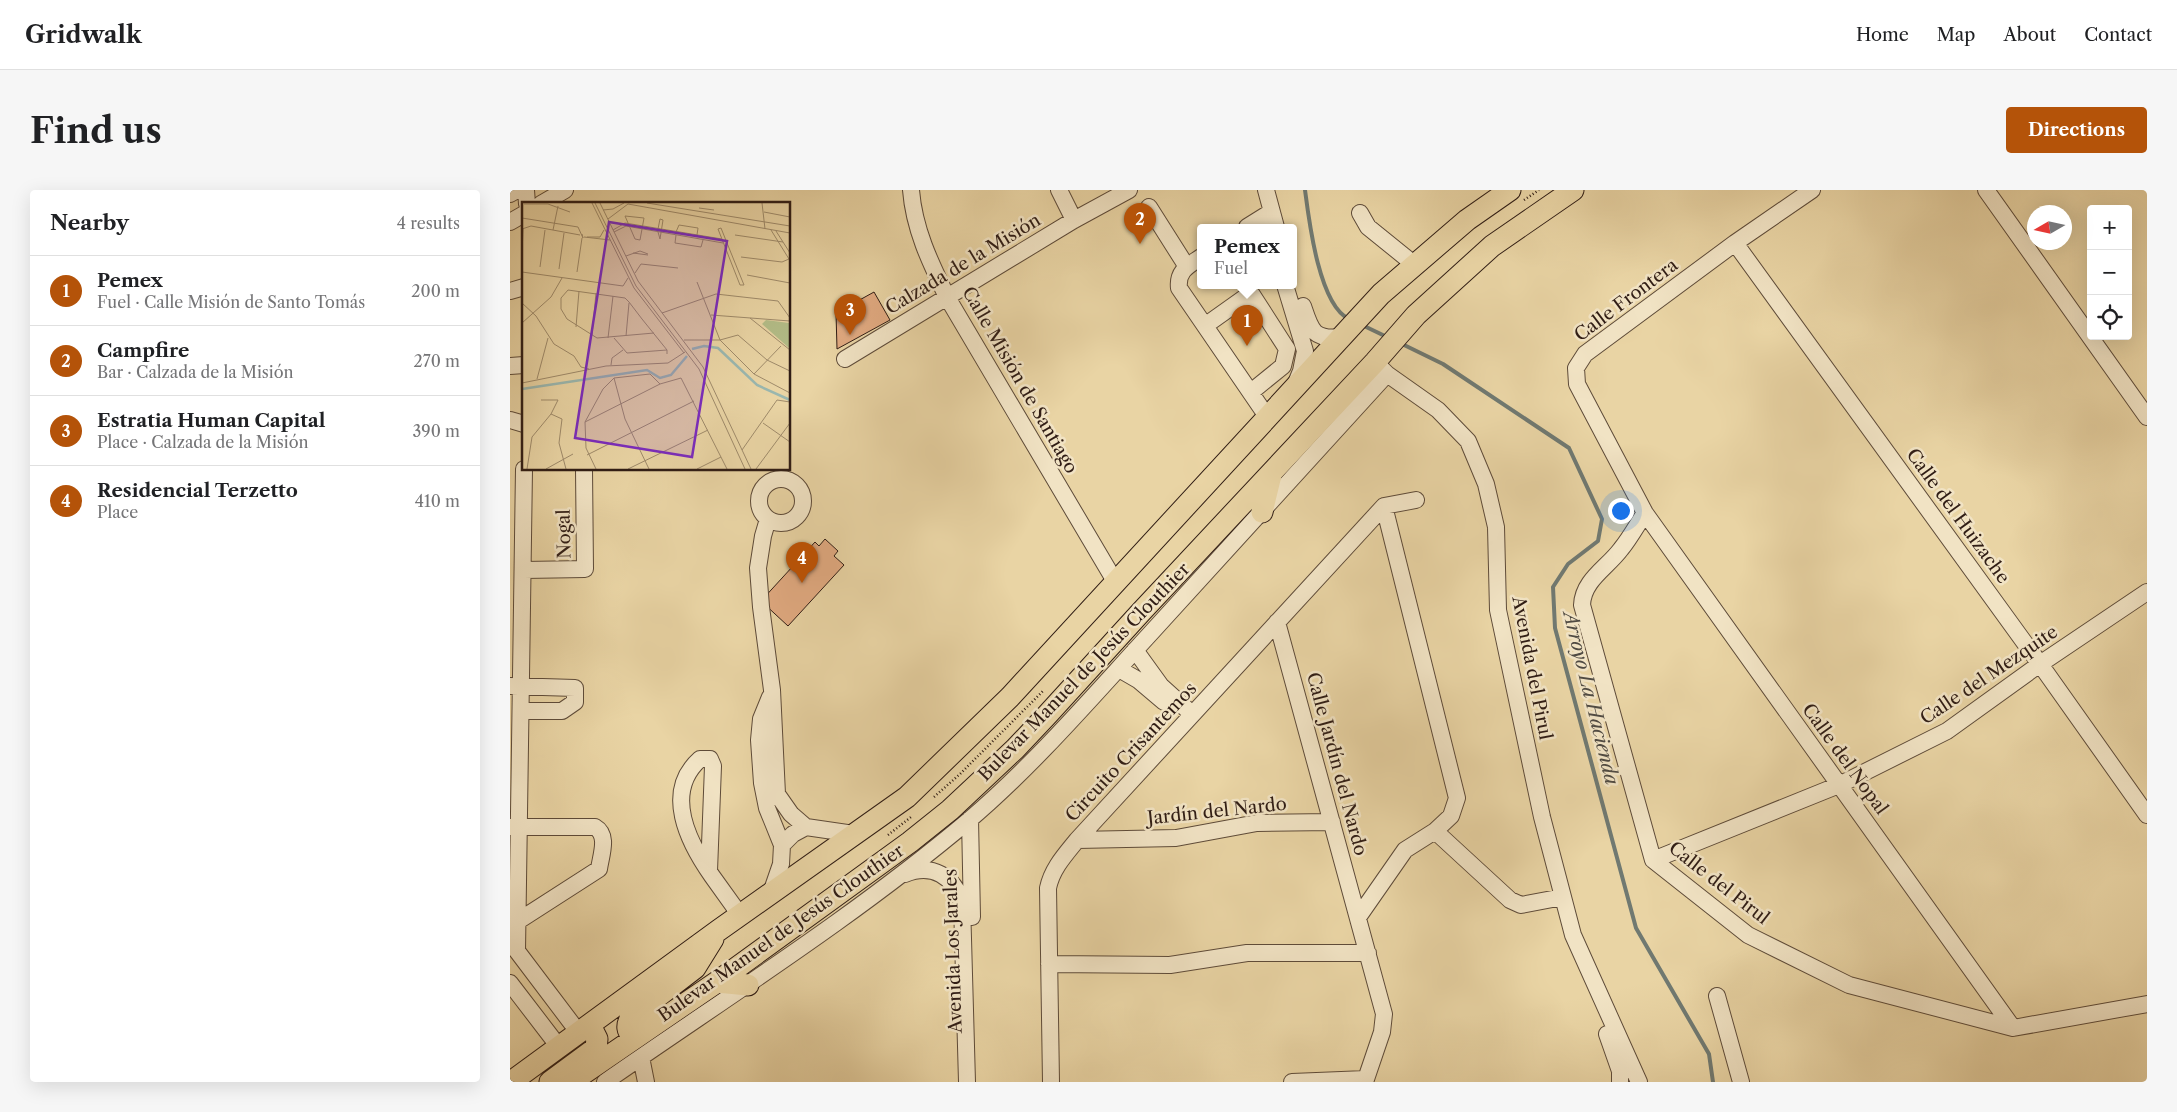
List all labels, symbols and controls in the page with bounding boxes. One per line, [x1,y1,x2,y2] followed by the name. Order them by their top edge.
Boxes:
[25,20,142,49] text: Gridwalk
[1856,24,1909,46] text: Home
[1937,24,1975,46] text: Map
[2003,24,2056,46] text: About
[2084,24,2152,46] text: Contact
[2006,107,2147,153] button: Directions
[30,109,162,152] text: Find us
[522,202,790,470] inset map
[1124,203,1156,244] pin: 2
[2027,205,2072,250] north arrow
[2087,205,2132,340] map controls
[2087,205,2132,250] button: +
[881,209,1045,319] street label: Calzada de la Misión
[50,210,129,235] text: Nearby
[397,213,460,233] text: 4 results
[1197,224,1297,289] popup
[1214,235,1280,258] text: Pemex
[2087,250,2132,295] button: −
[1570,254,1682,346] street label: Calle Frontera
[1214,258,1248,278] text: Fuel
[97,269,163,292] text: Pemex
[62,281,70,301] text: 1
[411,281,460,301] text: 200 m
[957,283,1083,477] street label: Calle Misión de Santiago
[97,292,365,312] text: Fuel · Calle Misión de Santo Tomás
[834,294,866,335] pin: 3
[2087,295,2132,340] button: locate
[1231,305,1263,346] pin: 1
[97,339,189,362] text: Campfire
[61,351,71,371] text: 2
[414,351,460,371] text: 270 m
[97,362,293,382] text: Bar · Calzada de la Misión
[97,409,326,432] text: Estratia Human Capital
[61,421,71,441] text: 3
[413,421,460,441] text: 390 m
[97,432,309,452] text: Place · Calzada de la Misión
[1902,444,2014,588] street label: Calle del Huizache
[97,479,298,502] text: Residencial Terzetto
[61,491,71,511] text: 4
[415,491,460,511] text: 410 m
[1608,498,1634,524] your location
[97,502,138,522] text: Place
[553,509,575,559] street label: Nogal
[786,542,818,583] pin: 4
[974,558,1195,786] street label: Bulevar Manuel de Jesús Clouthier
[1507,593,1557,742] street label: Avenida del Pirul
[1558,606,1624,788] water label: Arroyo La Hacienda
[1916,621,2062,729] street label: Calle del Mezquite
[1302,670,1372,858] street label: Calle Jardín del Nardo
[1061,678,1201,826] street label: Circuito Crisantemos
[1797,699,1893,819] street label: Calle del Nopal
[1143,793,1288,830] street label: Jardín del Nardo
[1664,837,1774,929] street label: Calle del Pirul
[654,839,909,1027] street label: Bulevar Manuel de Jesús Clouthier
[939,868,967,1035] street label: Avenida Los Jarales

